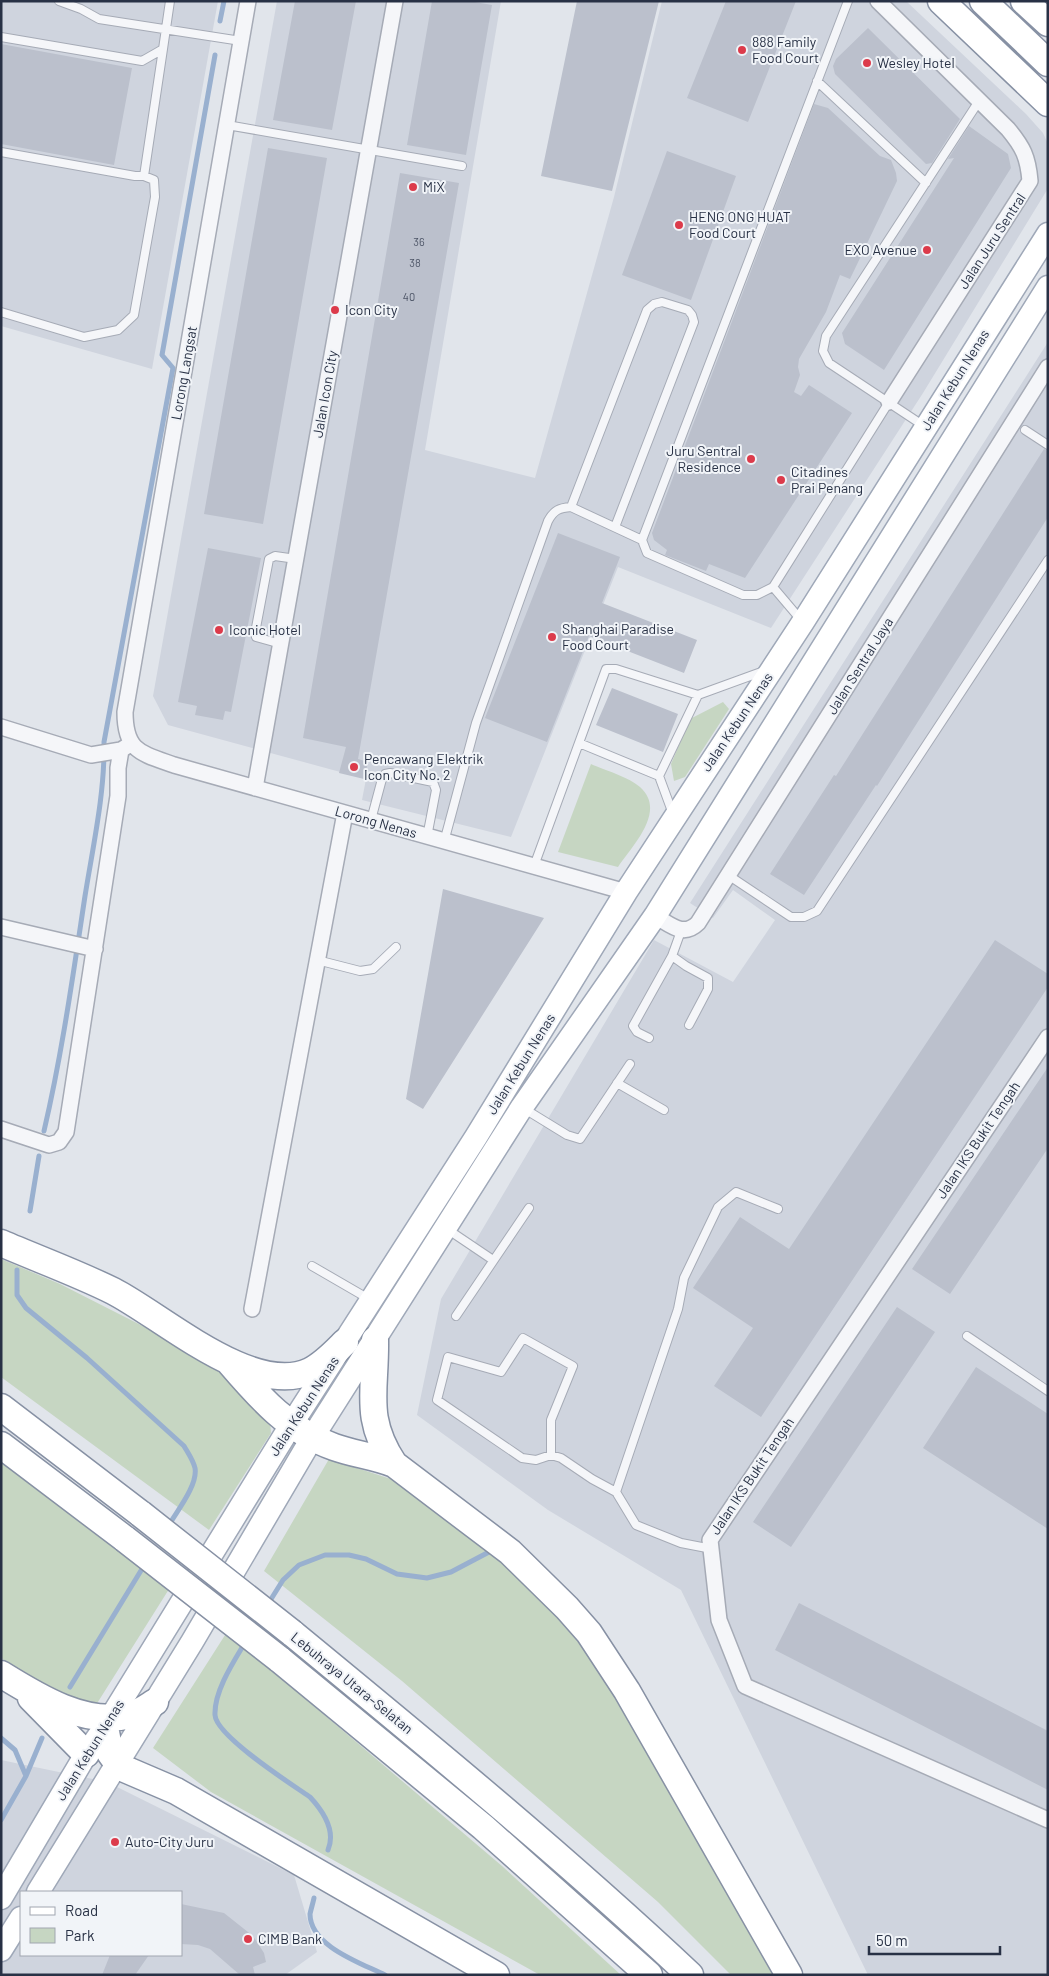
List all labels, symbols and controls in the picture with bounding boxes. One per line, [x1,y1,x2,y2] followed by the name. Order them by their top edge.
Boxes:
[752,33,819,66] place label: 888 Family Food Court
[736,44,748,56] marker: 888 Family Food Court
[877,54,955,71] place label: Wesley Hotel
[861,57,873,69] marker: Wesley Hotel
[423,178,445,195] place label: MiX
[407,181,419,193] marker: MiX
[954,190,1029,292] street label: Jalan Juru Sentral
[689,208,791,241] place label: HENG ONG HUAT Food Court
[673,219,685,231] marker: HENG ONG HUAT Food Court
[413,235,425,248] house number: 36
[844,241,917,258] place label: EXO Avenue
[921,244,933,256] marker: EXO Avenue
[409,256,421,269] house number: 38
[403,290,415,303] house number: 40
[345,301,398,318] place label: Icon City
[329,304,341,316] marker: Icon City
[167,325,200,421] street label: Lorong Langsat
[917,326,993,433] street label: Jalan Kebun Nenas
[308,348,341,439] street label: Jalan Icon City
[666,442,741,475] place label: Juru Sentral Residence
[745,453,757,465] marker: Juru Sentral Residence
[791,463,863,496] place label: Citadines Prai Penang
[775,474,787,486] marker: Citadines Prai Penang
[823,614,896,717] street label: Jalan Sentral Jaya
[562,620,674,653] place label: Shanghai Paradise Food Court
[229,621,301,638] place label: Iconic Hotel
[213,624,225,636] marker: Iconic Hotel
[546,631,558,643] marker: Shanghai Paradise Food Court
[697,669,776,774] street label: Jalan Kebun Nenas
[364,750,483,783] place label: Pencawang Elektrik Icon City No. 2
[348,761,360,773] marker: Pencawang Elektrik Icon City No. 2
[333,802,419,841] street label: Lorong Nenas
[483,1010,559,1117] street label: Jalan Kebun Nenas
[932,1078,1023,1202] street label: Jalan IKS Bukit Tengah
[265,1352,342,1459] street label: Jalan Kebun Nenas
[706,1414,797,1538] street label: Jalan IKS Bukit Tengah
[288,1628,417,1737] street label: Lebuhraya Utara–Selatan
[52,1696,128,1803] street label: Jalan Kebun Nenas
[125,1833,214,1850] place label: Auto-City Juru
[109,1836,121,1848] marker: Auto-City Juru
[20,1891,182,1956] legend
[65,1901,98,1919] text: Road
[869,1924,1000,1956] scale bar
[65,1926,95,1944] text: Park
[258,1930,322,1947] place label: CIMB Bank
[876,1931,908,1949] text: 50 m
[242,1933,254,1945] marker: CIMB Bank

